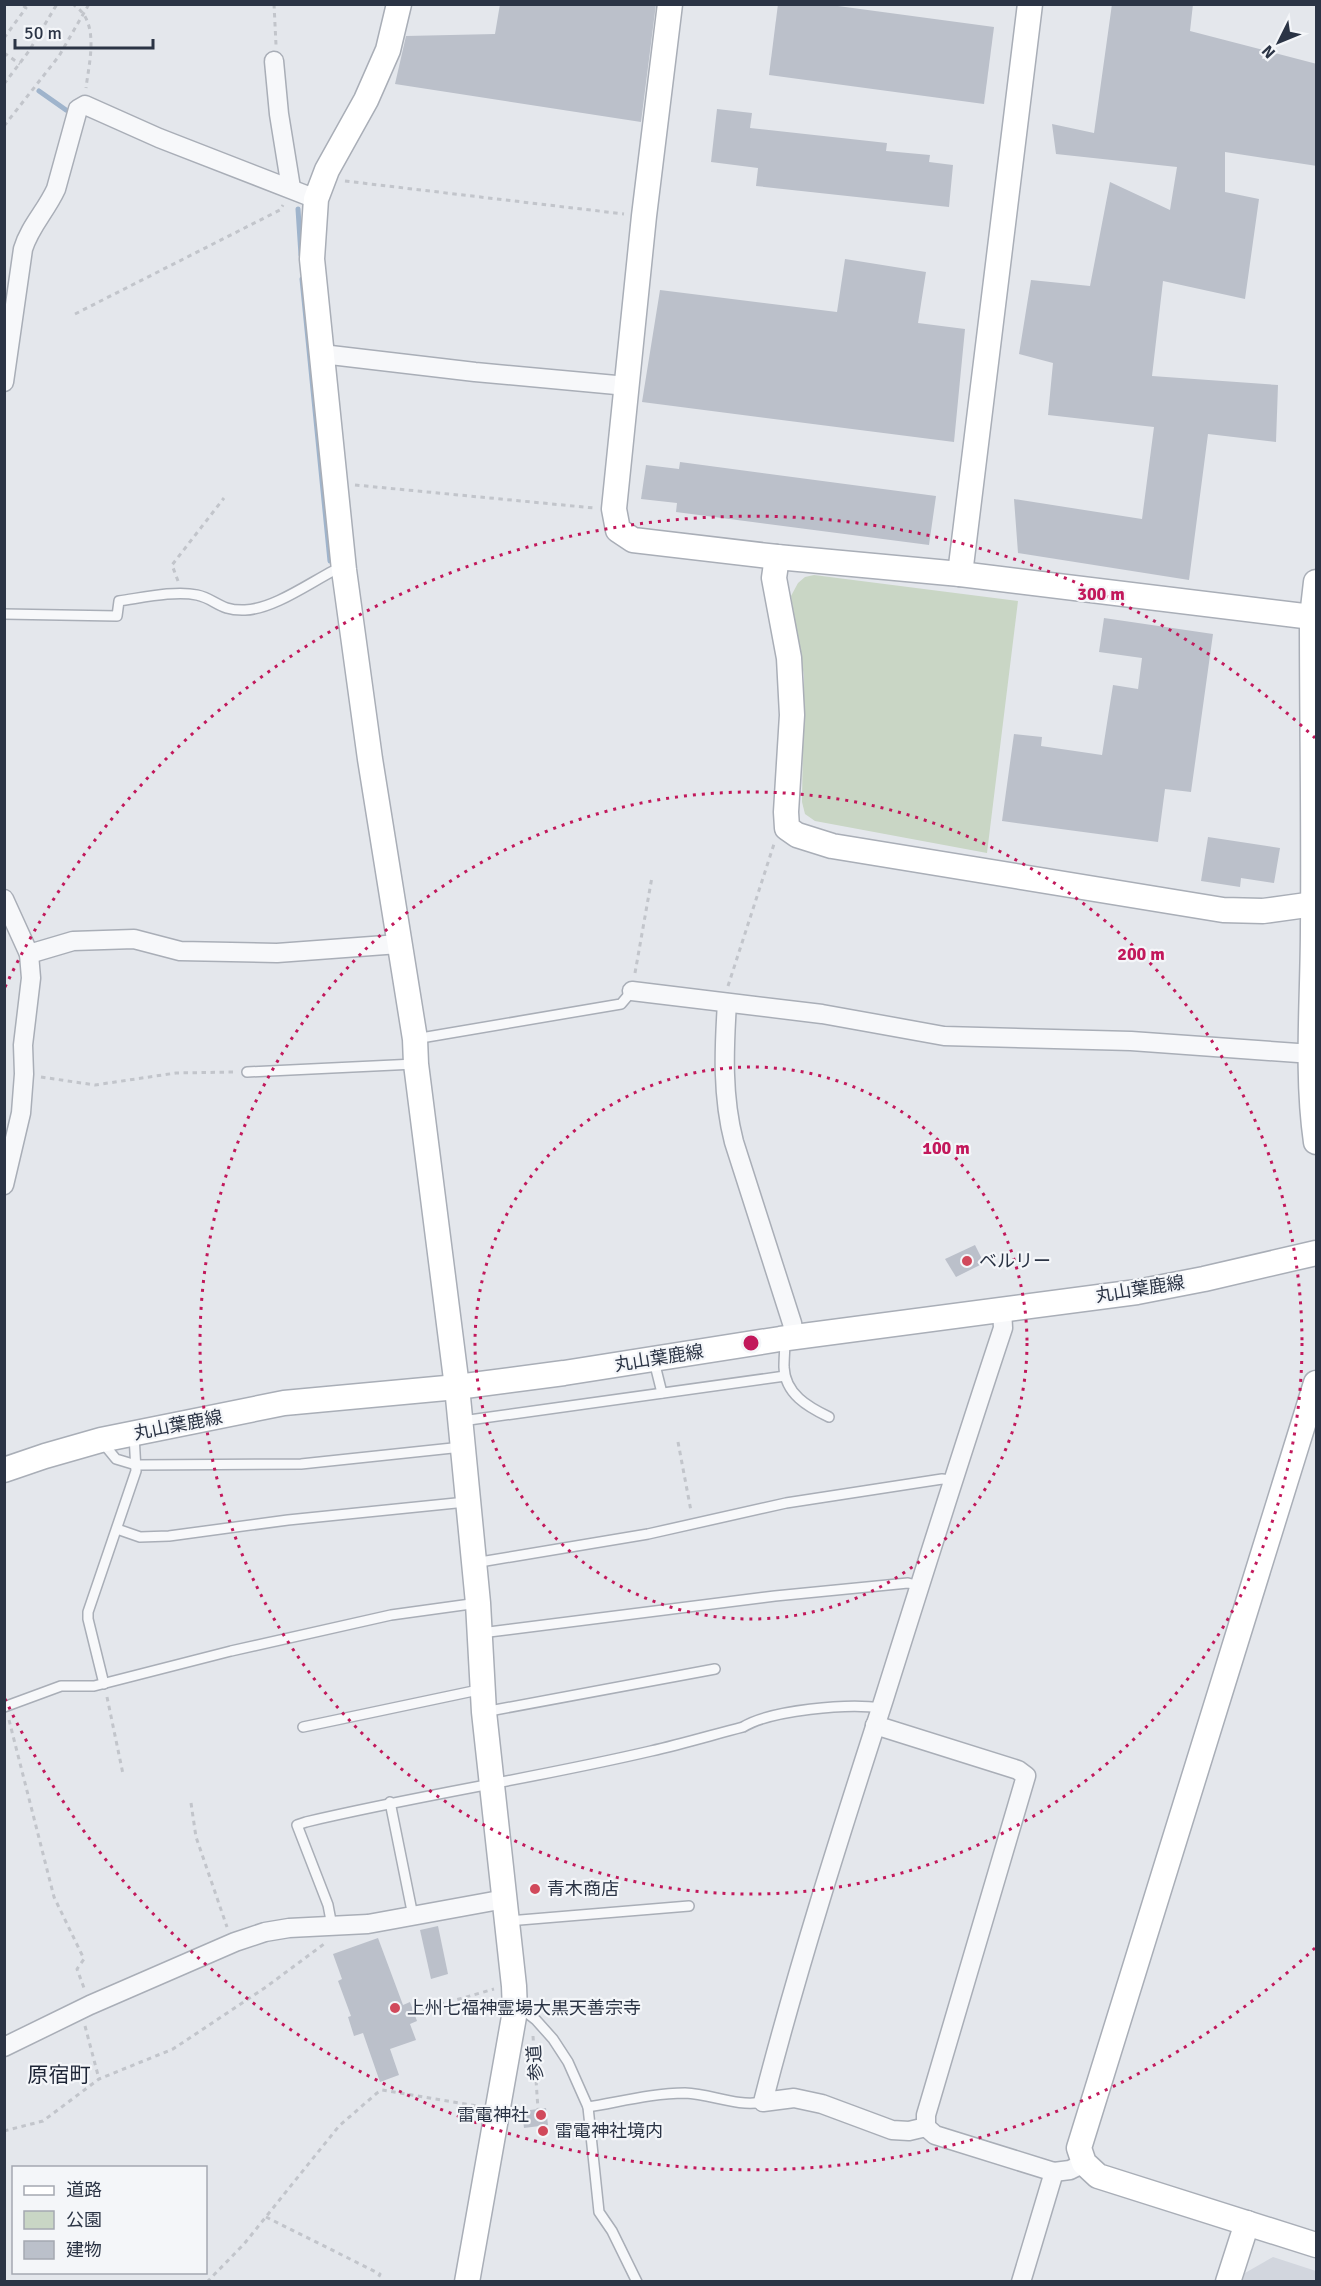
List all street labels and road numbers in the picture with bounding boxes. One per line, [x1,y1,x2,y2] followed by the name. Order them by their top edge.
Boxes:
[1094,1271,1186,1307] street label: 丸山葉鹿線
[613,1340,705,1376] street label: 丸山葉鹿線
[132,1406,224,1444] street label: 丸山葉鹿線
[523,2044,547,2082] street label: 参道

